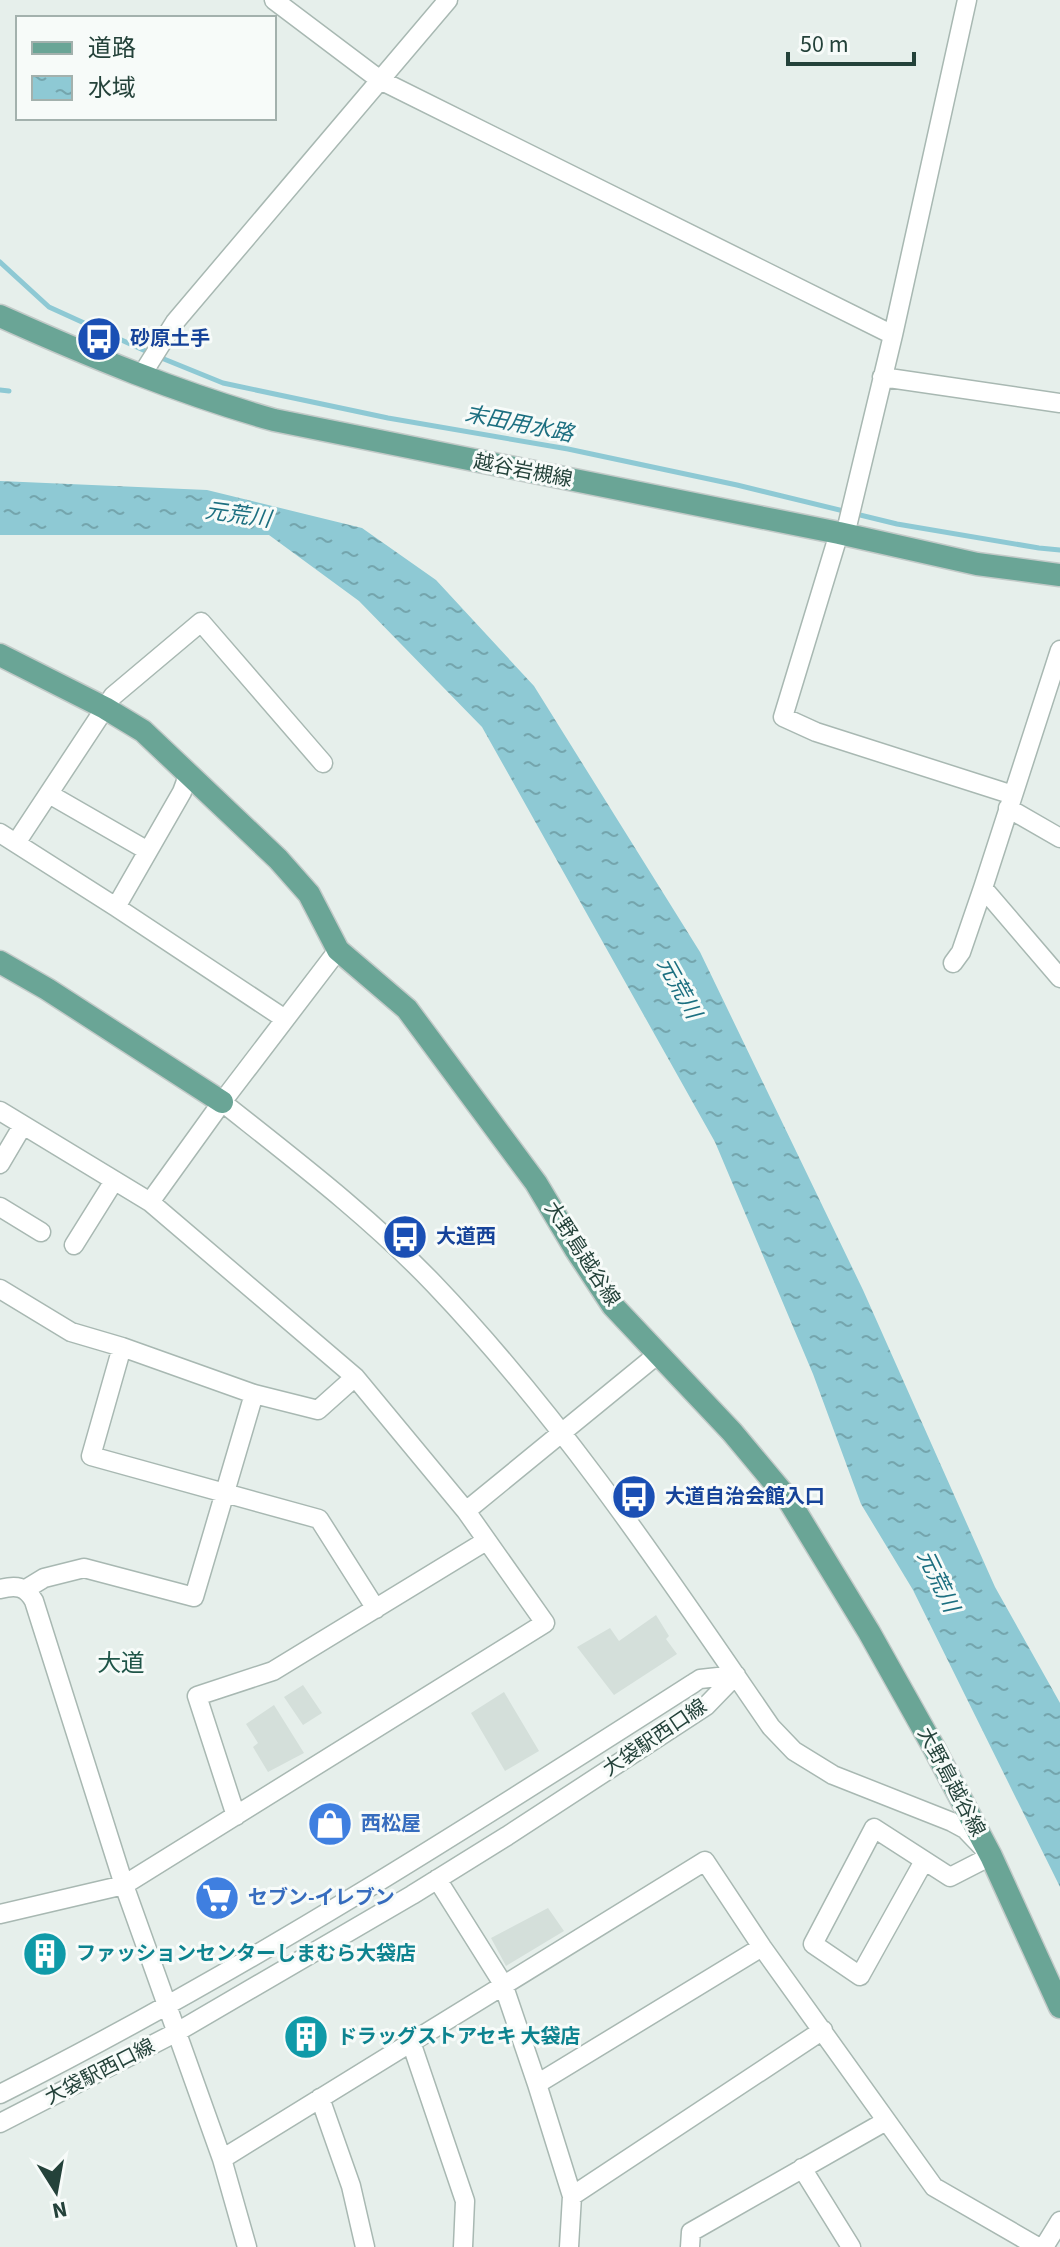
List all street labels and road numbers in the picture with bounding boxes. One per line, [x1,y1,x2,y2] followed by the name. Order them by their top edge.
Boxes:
[471,448,575,494] street label: 越谷岩槻線
[538,1196,626,1312] street label: 大野島越谷線
[597,1693,713,1783] street label: 大袋駅西口線
[910,1722,992,1842] street label: 大野島越谷線
[40,2032,160,2112] street label: 大袋駅西口線

